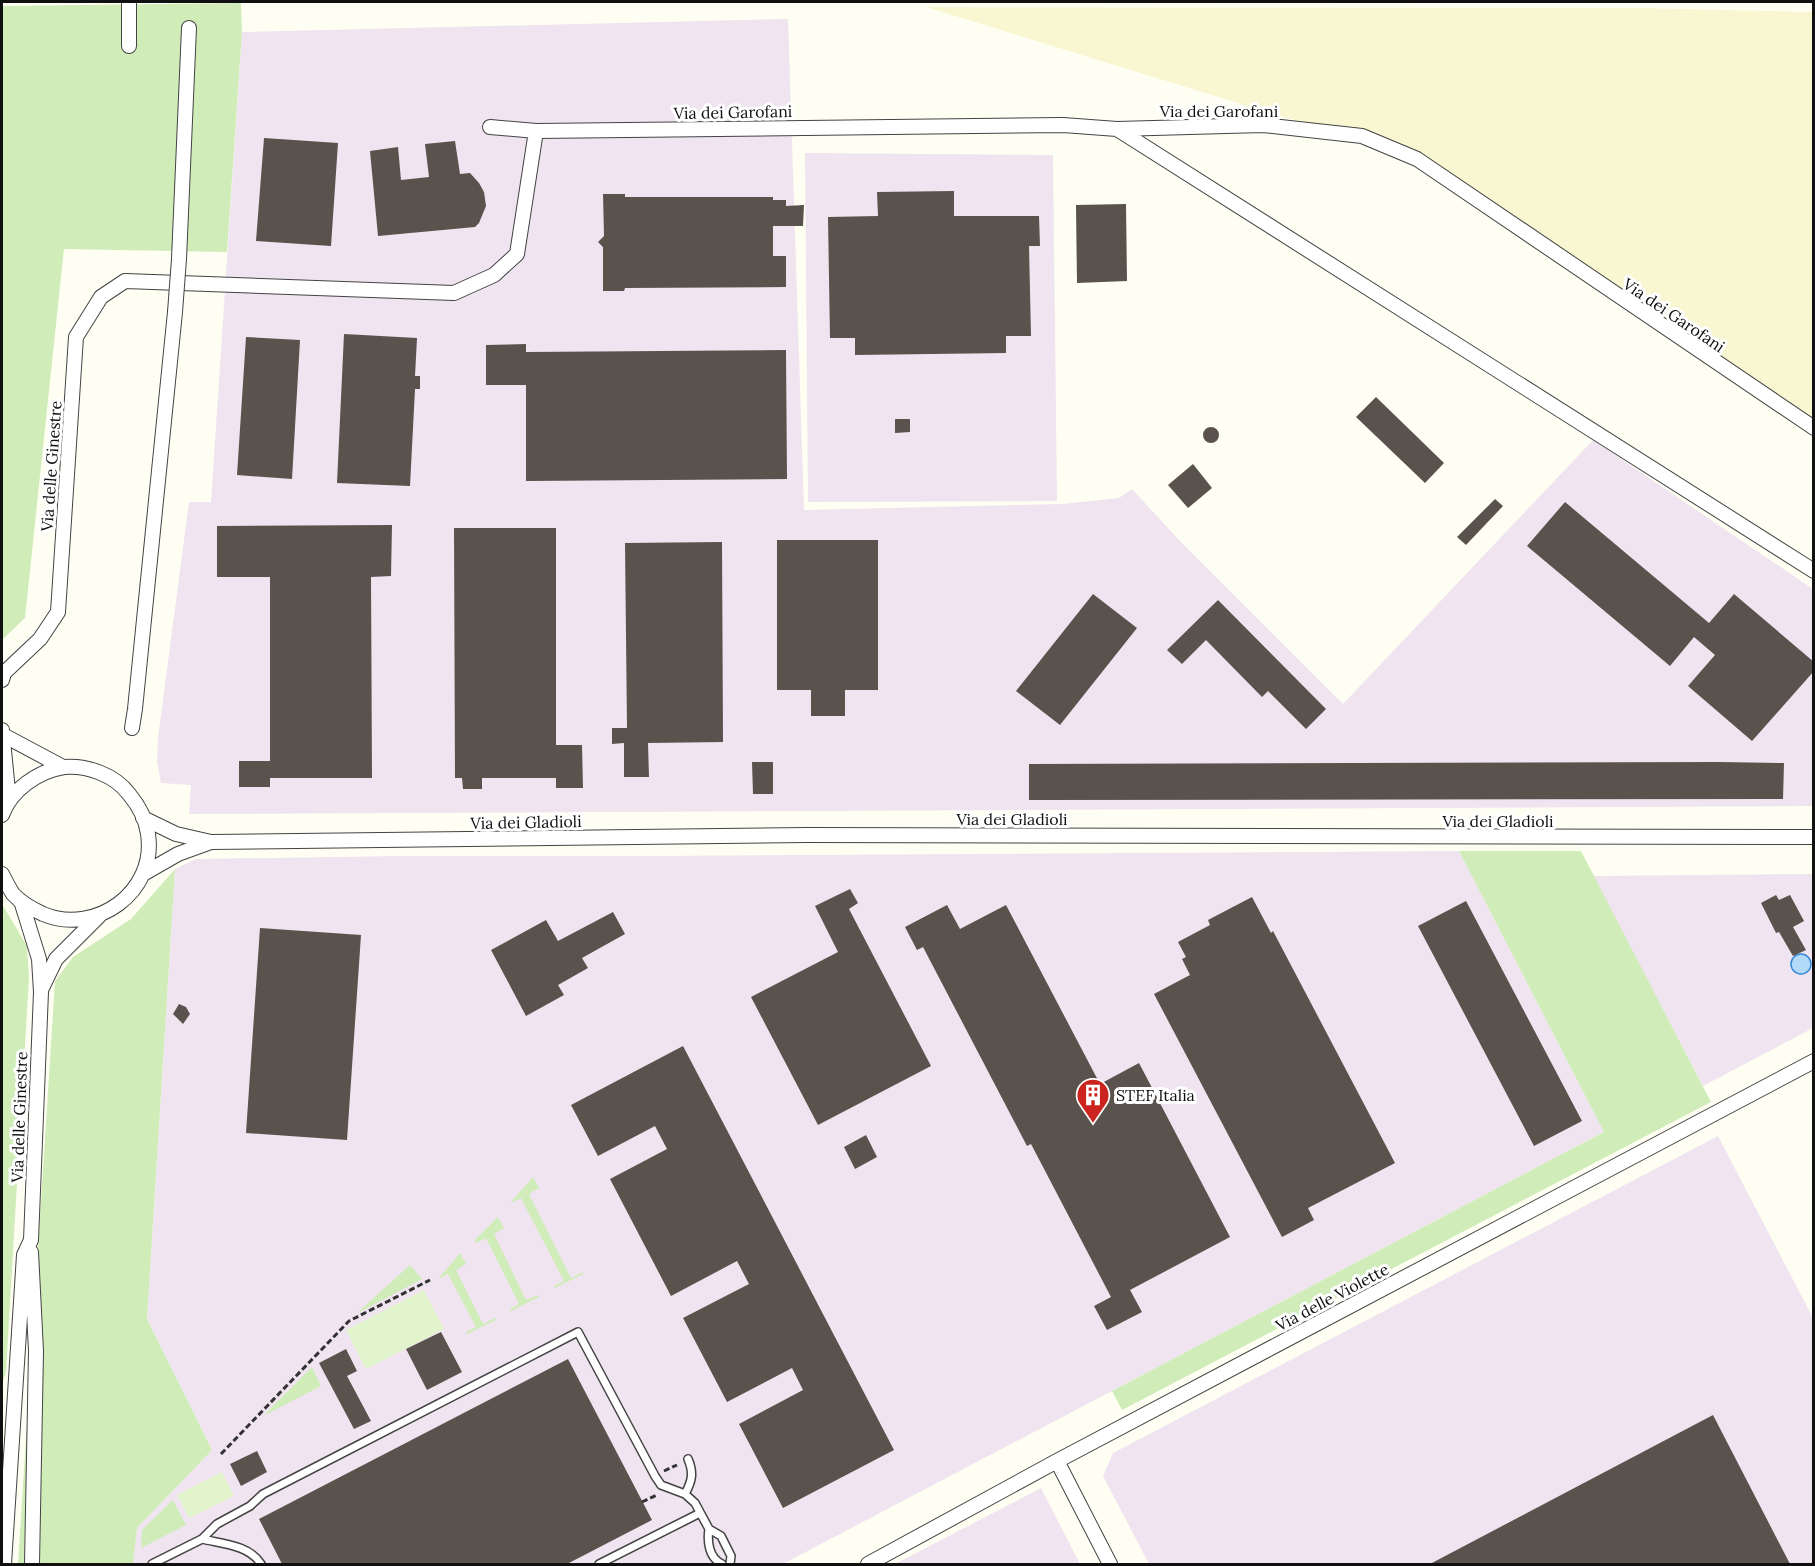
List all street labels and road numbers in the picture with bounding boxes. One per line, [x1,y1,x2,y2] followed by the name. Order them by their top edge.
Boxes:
[673,101,792,123] street label: Via dei Garofani
[1159,101,1278,121] street label: Via dei Garofani
[1618,273,1729,356] street label: Via dei Garofani
[36,400,66,533] street label: Via delle Ginestre
[955,809,1068,829] street label: Via dei Gladioli
[469,811,582,833] street label: Via dei Gladioli
[1441,811,1554,831] street label: Via dei Gladioli
[7,1051,31,1184] street label: Via delle Ginestre
[1271,1259,1392,1336] street label: Via delle Violette

